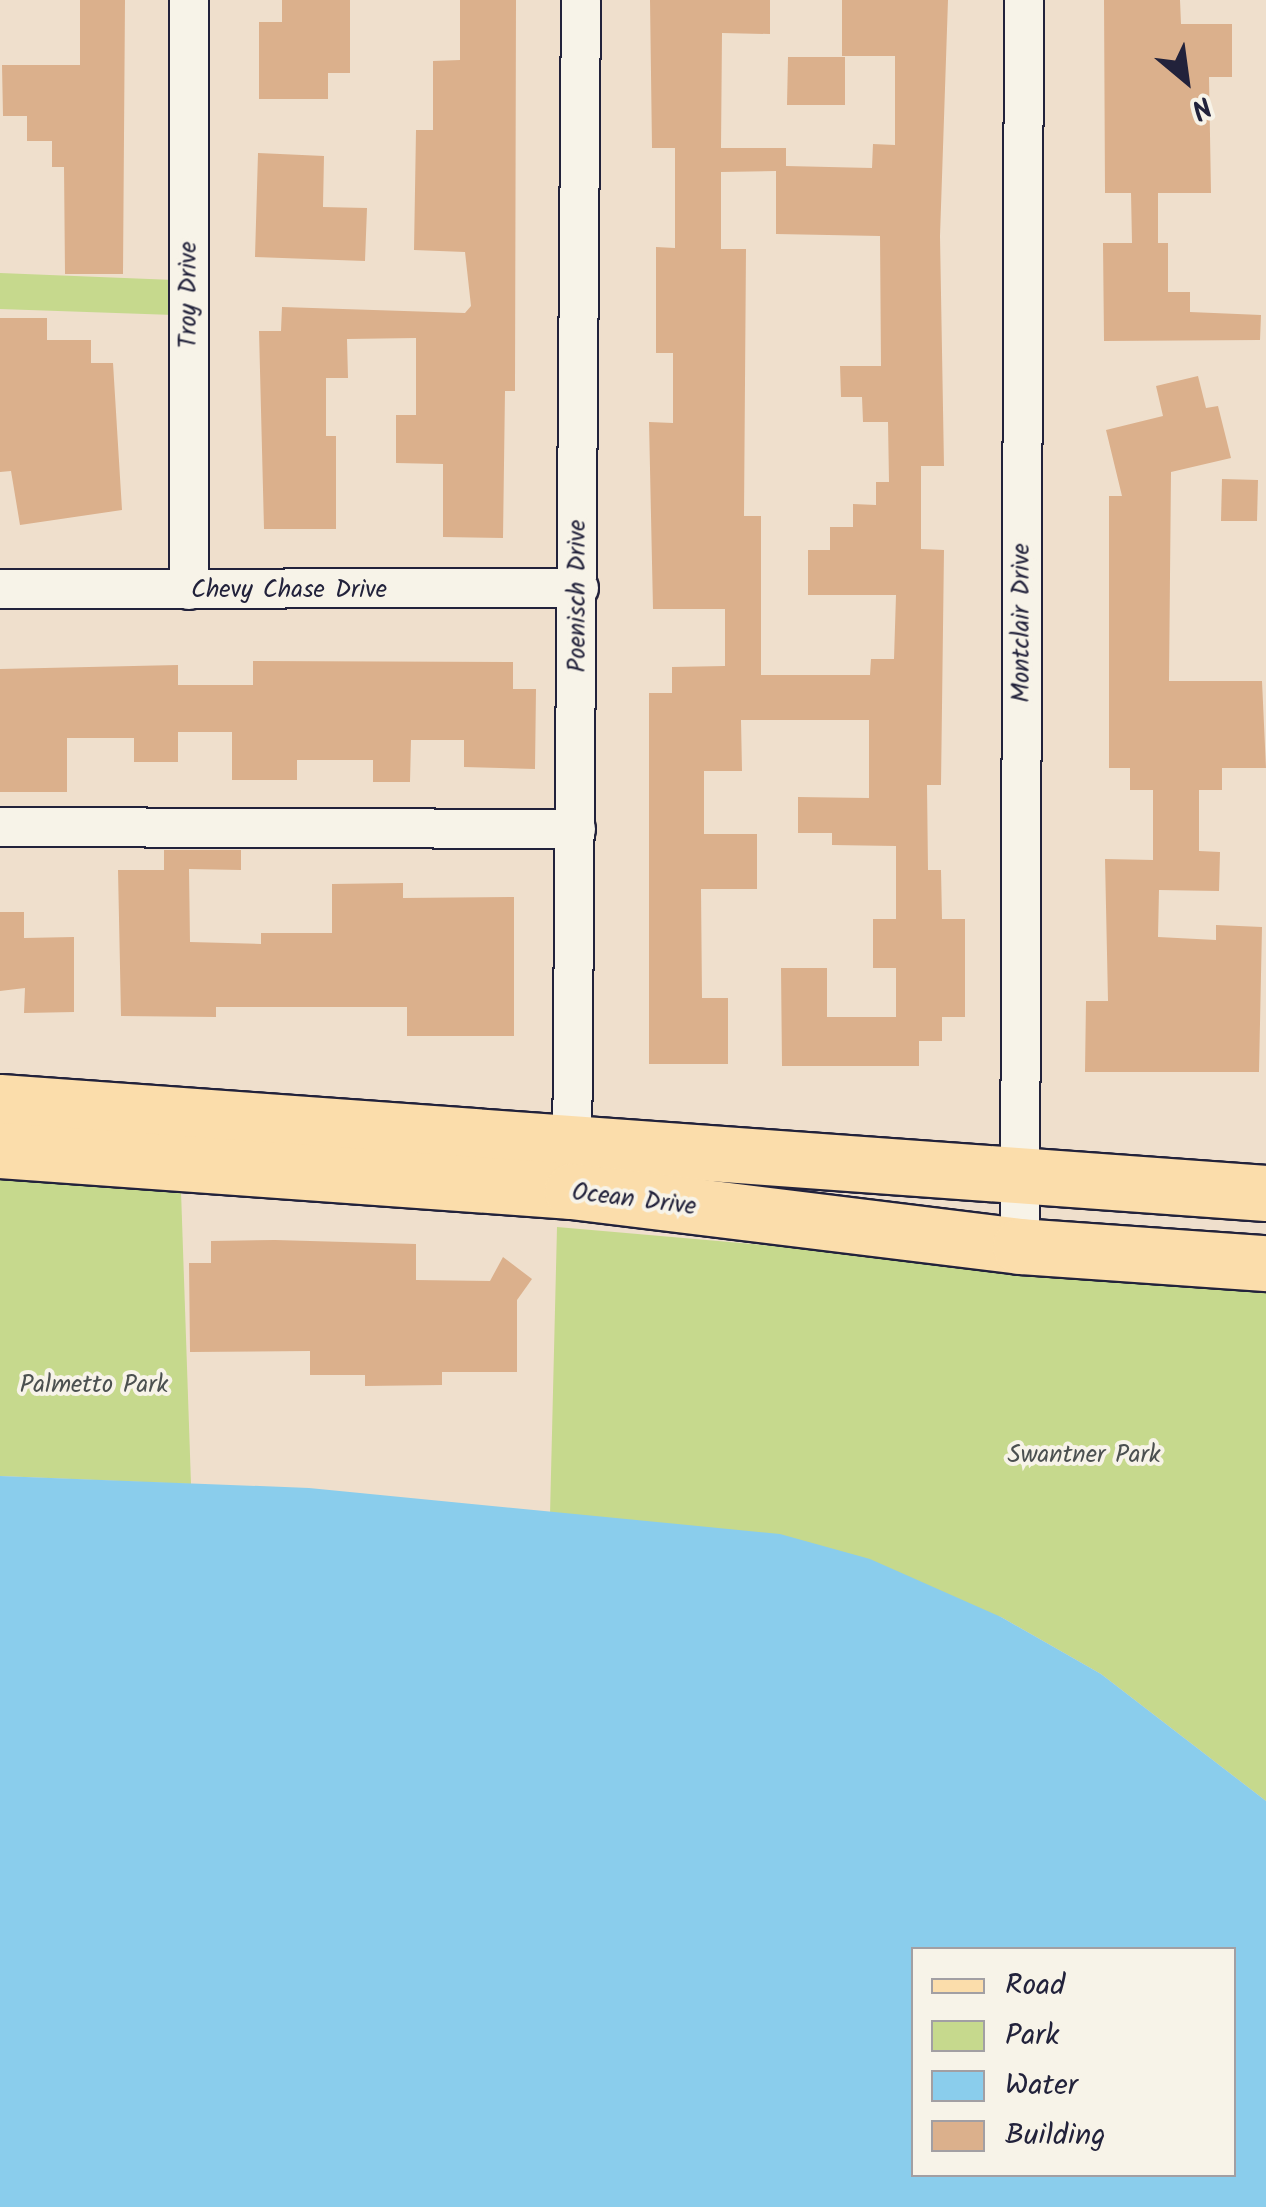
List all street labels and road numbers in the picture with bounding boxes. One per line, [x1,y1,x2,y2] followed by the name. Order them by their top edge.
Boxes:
[174,242,204,348] street label: Troy Drive
[563,520,593,672] street label: Poenisch Drive
[1007,543,1037,703] street label: Montclair Drive
[191,575,387,605] street label: Chevy Chase Drive
[570,1177,698,1223] street label: Ocean Drive

